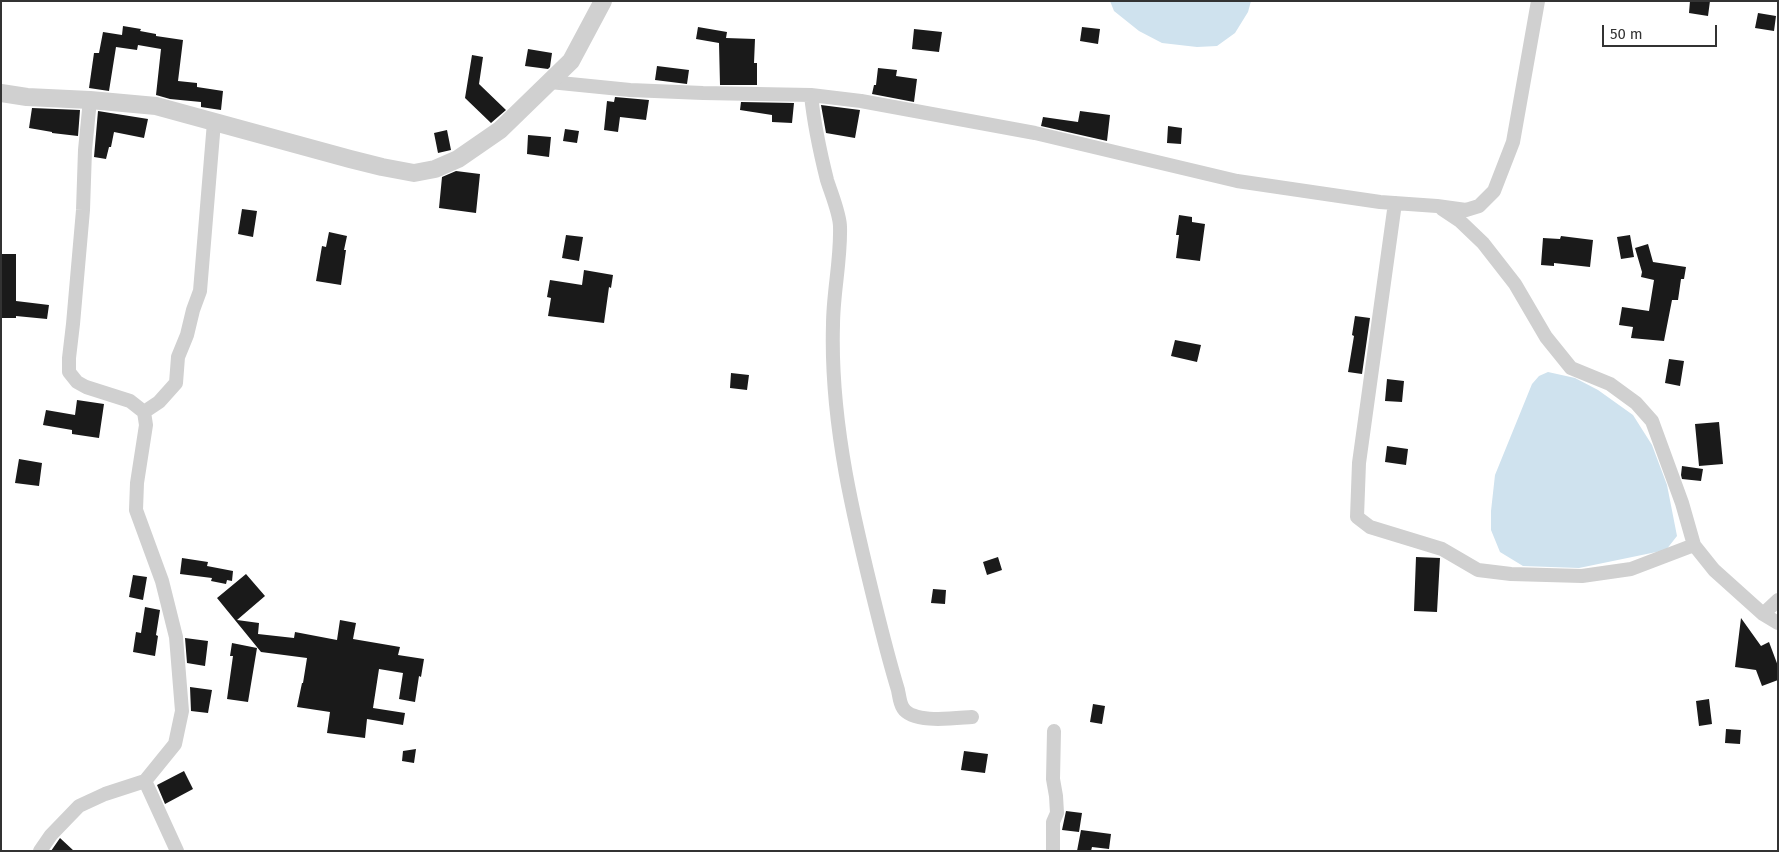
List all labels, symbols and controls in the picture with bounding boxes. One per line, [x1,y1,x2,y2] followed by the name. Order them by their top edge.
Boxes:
[1604,15,1719,47] scale bar
[1610,25,1643,43] text: 50 m

